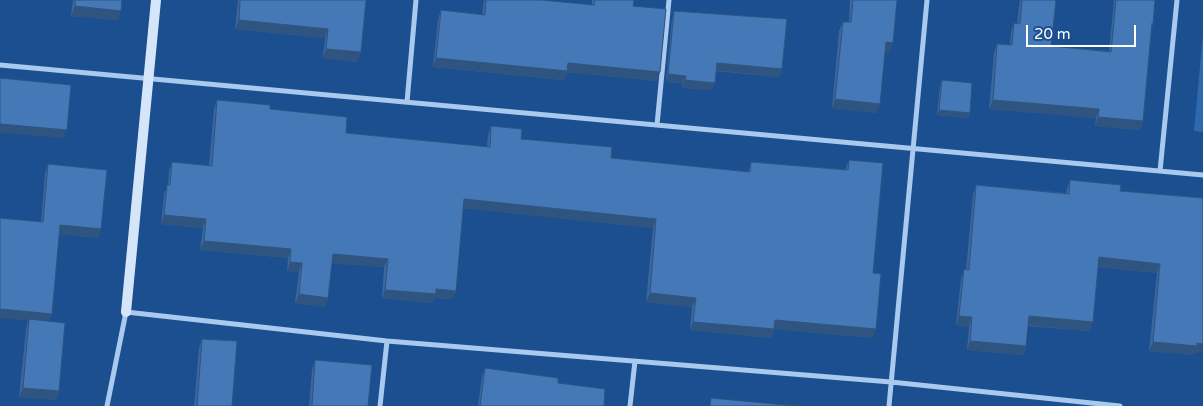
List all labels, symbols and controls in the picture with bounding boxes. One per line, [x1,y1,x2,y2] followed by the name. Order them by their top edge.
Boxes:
[1028,15,1138,47] scale bar
[1034,25,1071,43] text: 20 m

